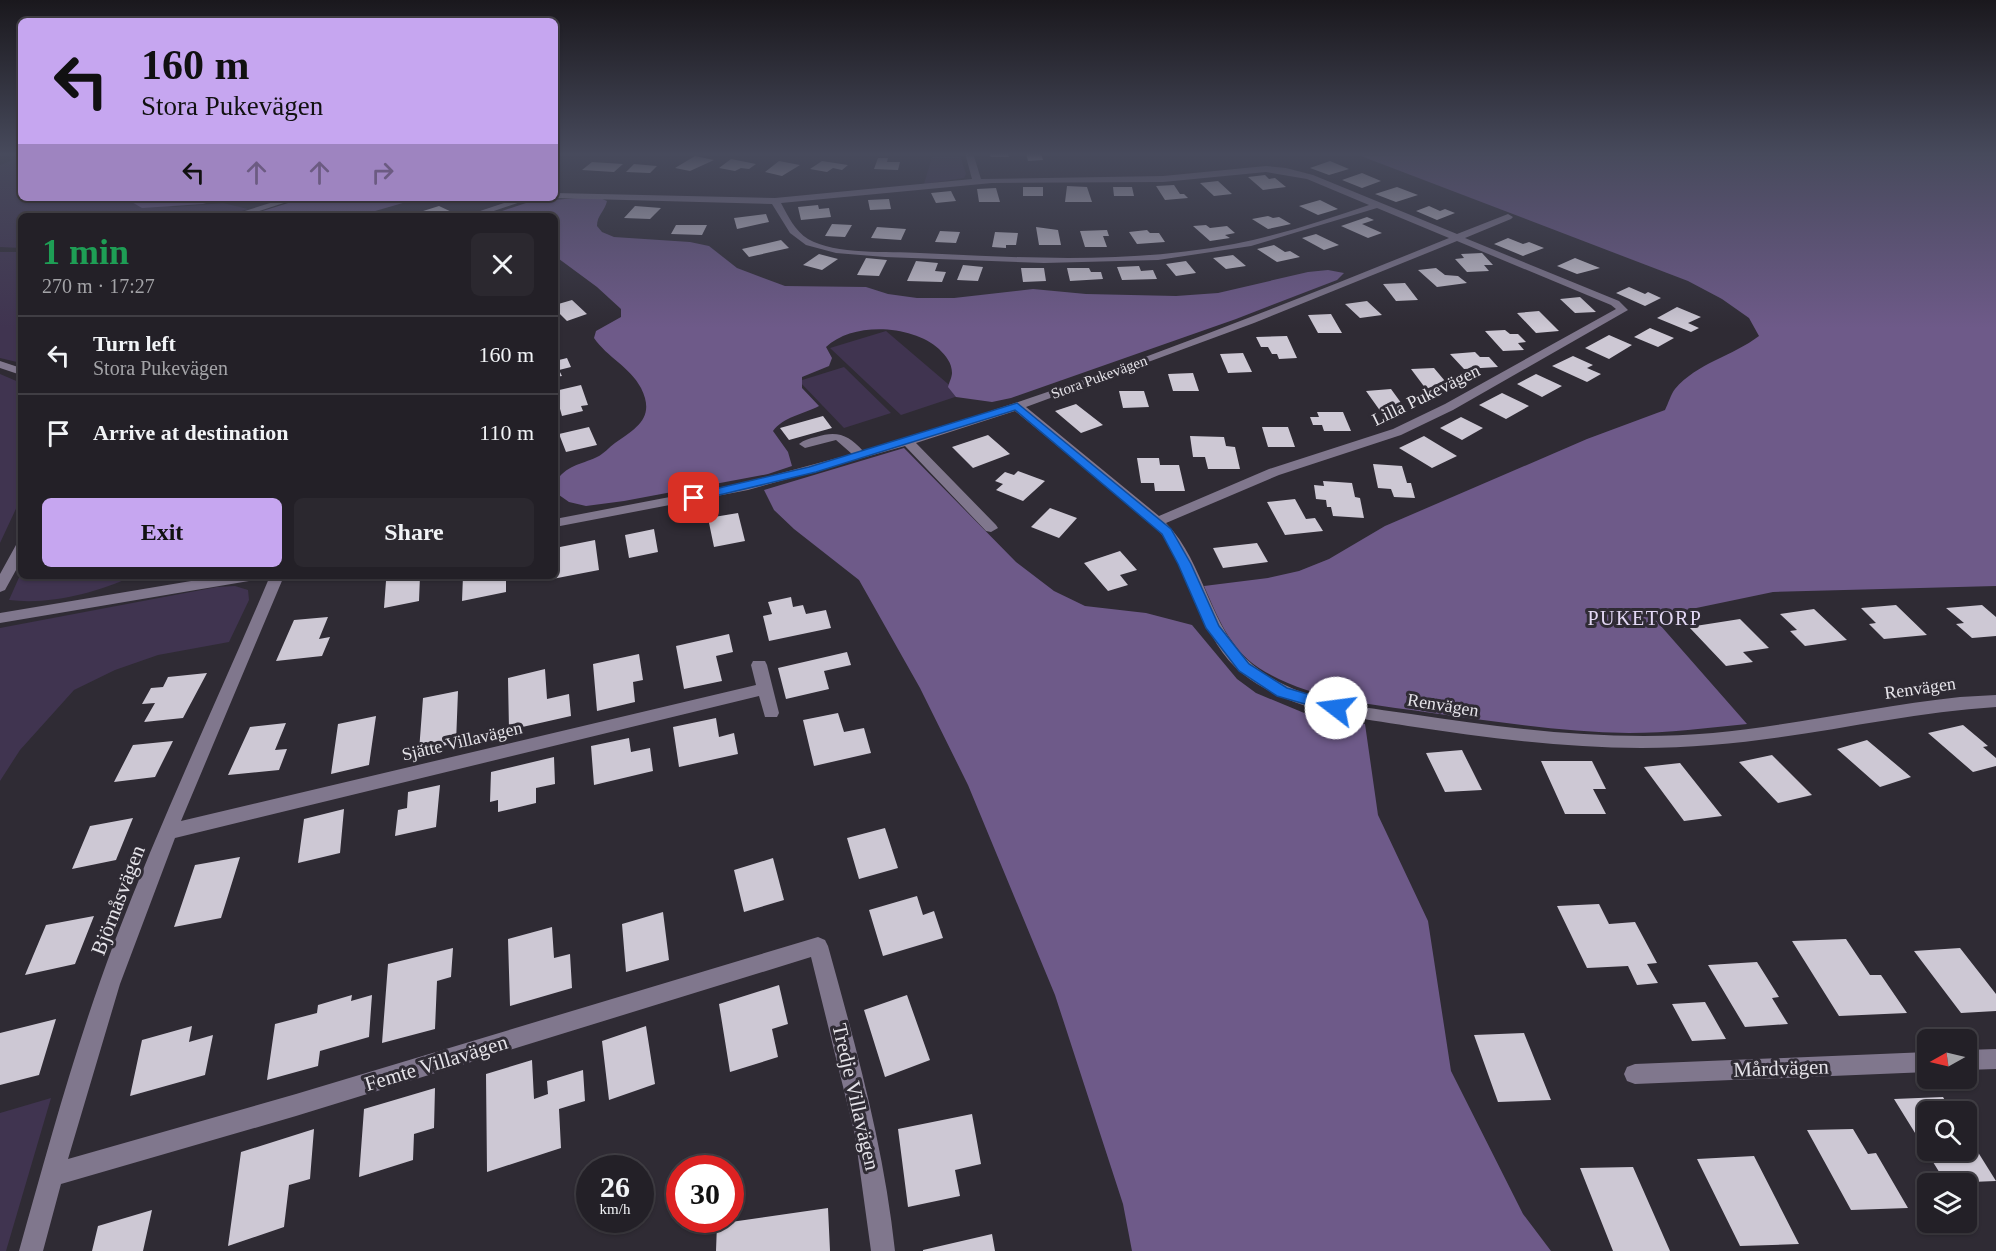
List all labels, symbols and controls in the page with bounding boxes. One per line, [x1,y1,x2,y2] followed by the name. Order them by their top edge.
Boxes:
[42,42,120,120] icon: left
[141,42,250,88] text: 160 m
[141,91,323,121] text: Stora Pukevägen
[177,156,210,189] icon: left
[240,156,273,189] icon: ahead
[303,156,336,189] icon: ahead
[366,156,399,189] icon: right
[42,232,129,272] text: 1 min
[471,233,534,296] button: close
[42,275,155,297] text: 270 m · 17:27
[93,331,176,356] text: Turn left
[42,339,75,372] icon: left
[478,342,534,367] text: 160 m
[1049,352,1150,402] street label: Stora Pukevägen
[93,357,228,379] text: Stora Pukevägen
[1369,360,1483,430] street label: Lilla Pukevägen
[42,417,75,450] icon: arrive
[93,420,289,445] text: Arrive at destination
[479,420,534,445] text: 110 m
[668,472,719,523] pin
[677,481,710,514] icon: arrive
[42,498,282,567] button: Exit
[294,498,534,567] button: Share
[1588,607,1703,629] district label: PUKETORP
[1883,673,1957,703] street label: Renvägen
[1304,676,1368,740] position arrow
[1406,689,1480,721] street label: Renvägen
[400,717,524,765] street label: Sjätte Villavägen
[86,841,150,958] street label: Björnåsvägen
[827,1021,885,1173] street label: Tredje Villavägen
[1917,1029,1977,1089] north arrow
[1917,1029,1977,1233] map controls
[362,1030,511,1096] street label: Femte Villavägen
[1733,1054,1830,1082] street label: Mårdvägen
[1917,1101,1977,1161] button: search
[666,1155,744,1233] speed limit sign: 30
[600,1170,630,1203] text: 26
[1917,1173,1977,1233] button: layers
[600,1201,630,1217] text: km/h

